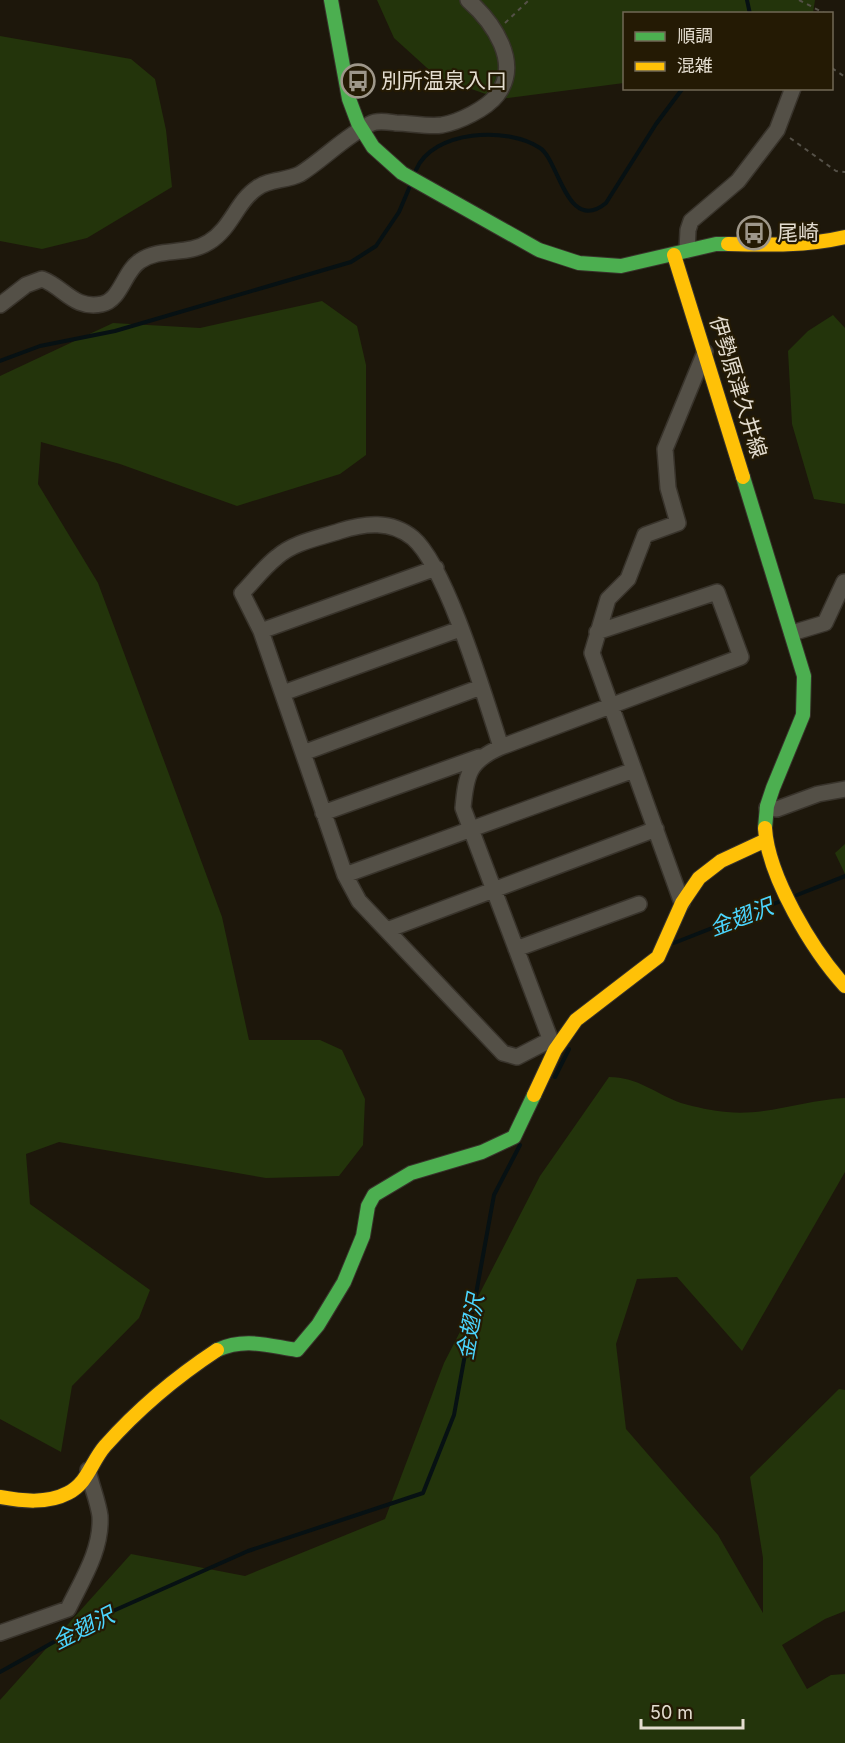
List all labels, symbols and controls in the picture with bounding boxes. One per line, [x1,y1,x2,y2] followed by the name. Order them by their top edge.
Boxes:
[623,12,833,90] legend
[677,25,713,46] text: 順調
[677,55,713,76] text: 混雑
[340,63,376,99] bus stop icon: 別所温泉入口
[381,68,507,93] place label: 別所温泉入口
[736,215,772,251] bus stop icon: 尾崎
[777,220,819,245] place label: 尾崎
[705,313,772,461] street label: 伊勢原津久井線
[706,892,779,941] water label: 金翅沢
[451,1289,489,1362] water label: 金翅沢
[48,1600,121,1655] water label: 金翅沢
[641,1692,743,1730] scale bar
[650,1702,693,1723] text: 50 m

